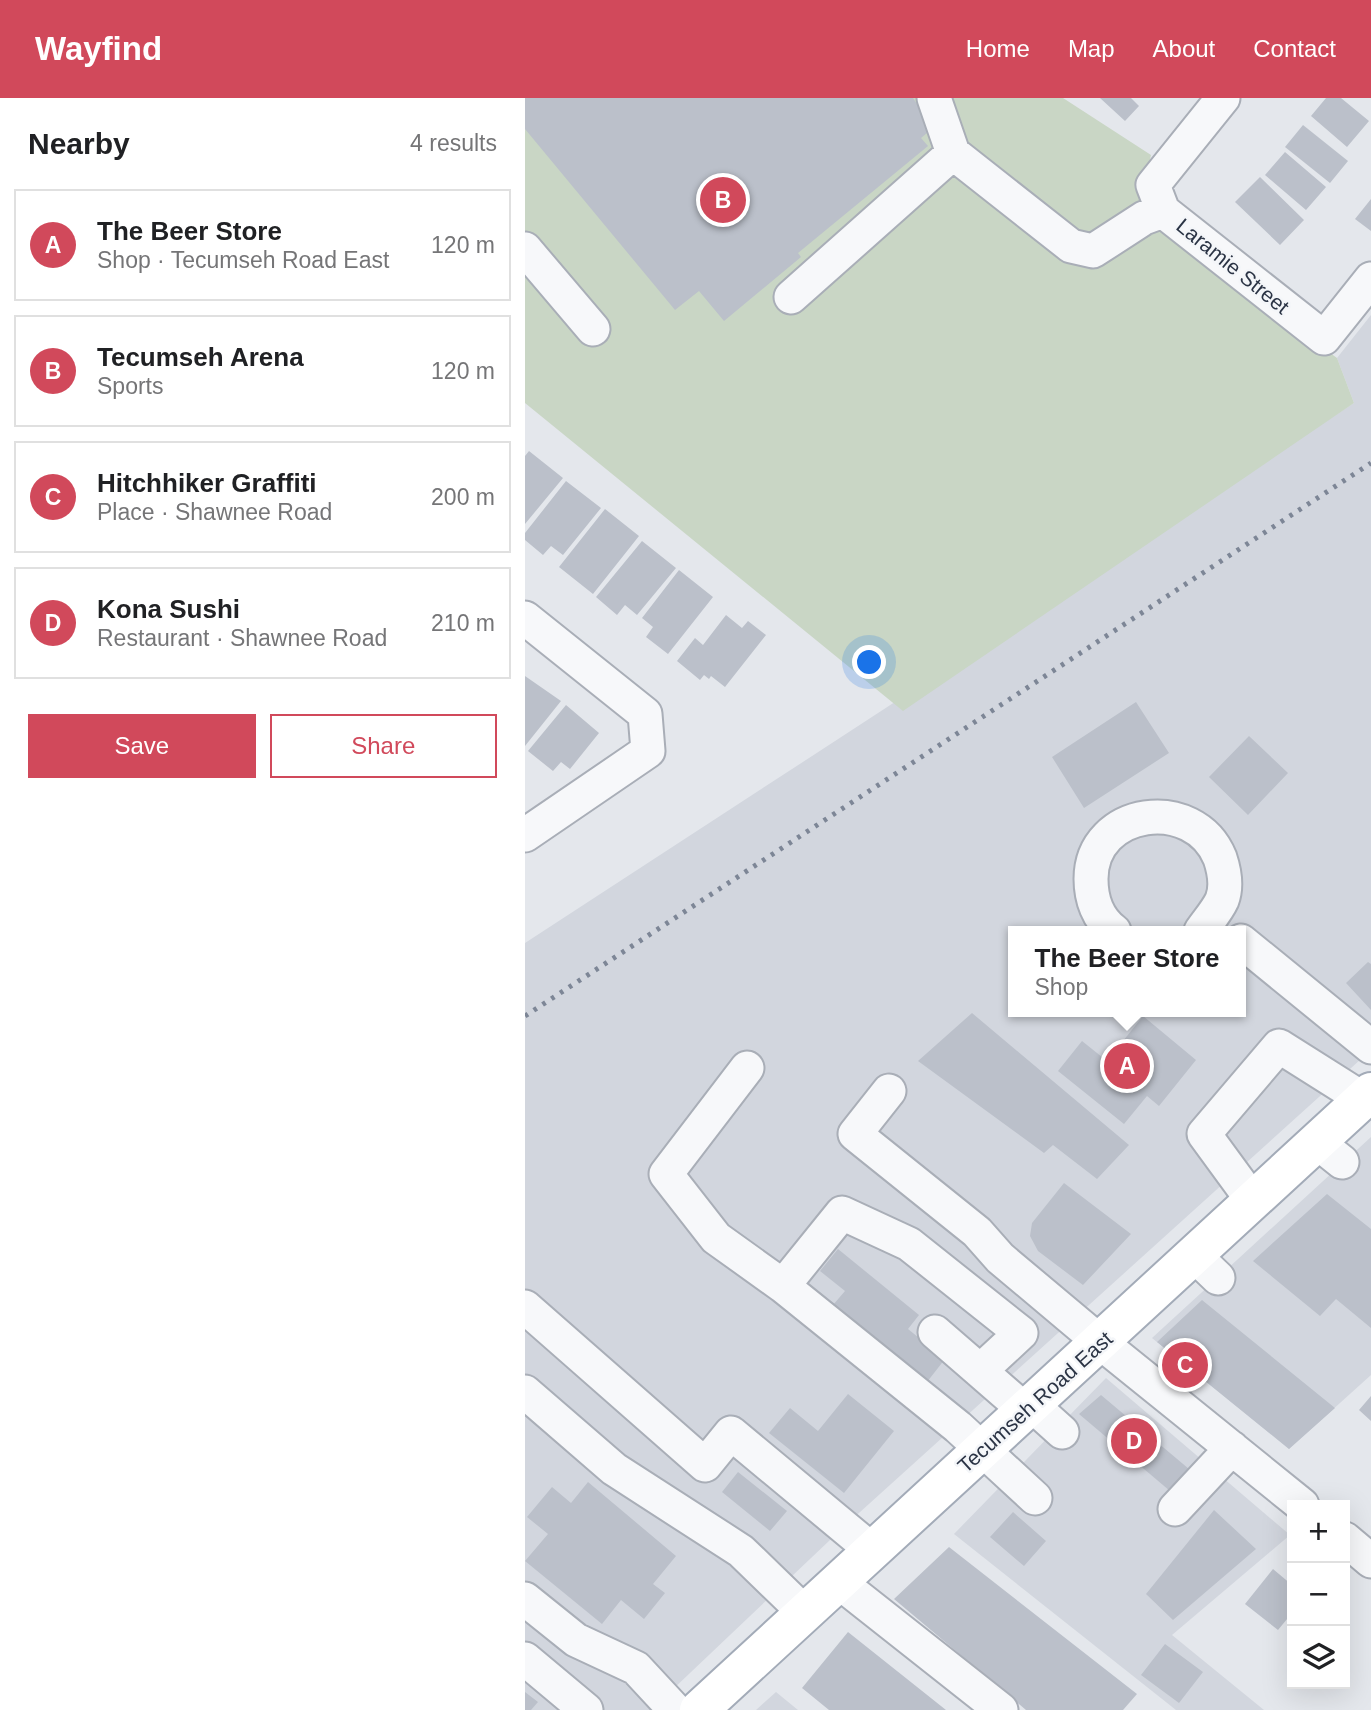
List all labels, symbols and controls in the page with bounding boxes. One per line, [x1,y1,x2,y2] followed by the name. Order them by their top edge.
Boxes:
[35,30,162,67] text: Wayfind
[966,35,1030,62] text: Home
[1068,35,1115,62] text: Map
[1153,35,1215,62] text: About
[1253,35,1336,62] text: Contact
[28,127,130,160] text: Nearby
[410,130,497,156] text: 4 results
[700,174,746,226] pin: B
[1172,214,1294,318] street label: Laramie Street
[97,216,282,246] text: The Beer Store
[45,232,61,258] text: A
[431,232,495,258] text: 120 m
[97,247,389,273] text: Shop · Tecumseh Road East
[97,342,304,372] text: Tecumseh Arena
[45,358,61,384] text: B
[431,358,495,384] text: 120 m
[97,373,163,399] text: Sports
[97,468,317,498] text: Hitchhiker Graffiti
[45,484,61,510] text: C
[431,484,495,510] text: 200 m
[97,499,332,525] text: Place · Shawnee Road
[97,594,240,624] text: Kona Sushi
[45,610,61,636] text: D
[431,610,495,636] text: 210 m
[97,625,387,651] text: Restaurant · Shawnee Road
[852,645,886,679] your location
[28,714,256,778] button: Save
[270,714,497,778] button: Share
[1008,926,1246,1017] popup
[1035,943,1219,973] text: The Beer Store
[1035,974,1088,1000] text: Shop
[1104,1040,1150,1092] pin: A
[953,1327,1117,1477] street label: Tecumseh Road East
[1162,1339,1208,1391] pin: C
[1111,1415,1157,1467] pin: D
[1287,1500,1350,1689] map controls
[1287,1500,1350,1563] button: +
[1287,1563,1350,1626] button: −
[1287,1626,1350,1689] button: layers

